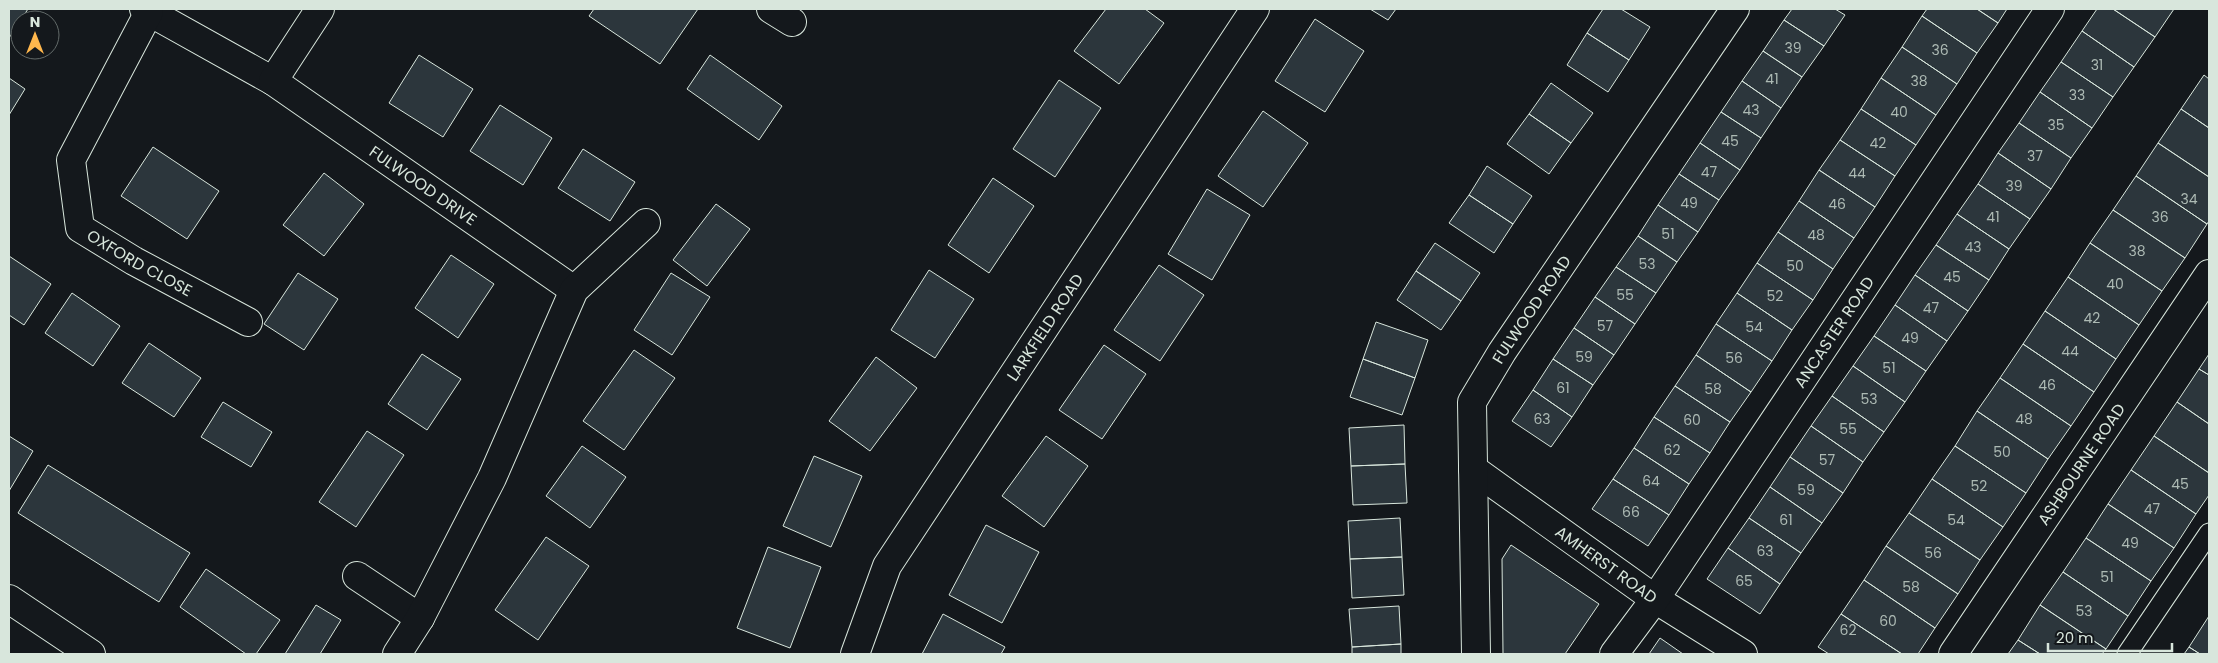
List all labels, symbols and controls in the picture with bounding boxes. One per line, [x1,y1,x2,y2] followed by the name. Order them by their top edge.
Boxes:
[10,10,60,60] north arrow
[30,12,40,32] text: N
[1784,38,1802,58] house number: 39
[1931,40,1949,60] house number: 36
[2091,55,2103,75] house number: 31
[1765,69,1779,89] house number: 41
[1910,71,1928,91] house number: 38
[2069,85,2085,105] house number: 33
[1742,100,1760,120] house number: 43
[1890,102,1908,122] house number: 40
[2047,115,2065,135] house number: 35
[1721,131,1739,151] house number: 45
[1870,133,1886,153] house number: 42
[365,140,482,231] street label: FULWOOD DRIVE
[2027,146,2043,166] house number: 37
[1701,162,1718,182] house number: 47
[1848,163,1866,183] house number: 44
[2005,176,2023,196] house number: 39
[2180,189,2198,209] house number: 34
[1680,193,1698,213] house number: 49
[1828,194,1846,214] house number: 46
[1986,207,2000,227] house number: 41
[2151,207,2169,227] house number: 36
[83,223,197,302] street label: OXFORD CLOSE
[1661,224,1675,244] house number: 51
[1807,225,1825,245] house number: 48
[1964,237,1982,257] house number: 43
[2128,241,2146,261] house number: 38
[1486,250,1576,368] street label: FULWOOD ROAD
[1638,254,1656,274] house number: 53
[1786,256,1804,276] house number: 50
[1943,267,1961,287] house number: 45
[1001,269,1089,385] street label: LARKFIELD ROAD
[1788,272,1879,392] street label: ANCASTER ROAD
[2106,274,2124,294] house number: 40
[1616,285,1634,305] house number: 55
[1767,286,1783,306] house number: 52
[1923,298,1940,318] house number: 47
[2084,308,2100,328] house number: 42
[1597,316,1614,336] house number: 57
[1745,317,1763,337] house number: 54
[1901,328,1919,348] house number: 49
[2061,341,2079,361] house number: 44
[1575,347,1593,367] house number: 59
[1725,348,1743,368] house number: 56
[1882,358,1896,378] house number: 51
[2038,375,2056,395] house number: 46
[1556,378,1570,398] house number: 61
[1704,379,1722,399] house number: 58
[1860,389,1878,409] house number: 53
[2032,399,2130,530] street label: ASHBOURNE ROAD
[1533,409,1551,429] house number: 63
[2015,409,2033,429] house number: 48
[1683,410,1701,430] house number: 60
[1839,419,1857,439] house number: 55
[1664,440,1680,460] house number: 62
[1993,442,2011,462] house number: 50
[1819,450,1836,470] house number: 57
[1642,471,1660,491] house number: 64
[2171,474,2189,494] house number: 45
[1971,476,1987,496] house number: 52
[1797,480,1815,500] house number: 59
[2144,499,2161,519] house number: 47
[1622,502,1640,522] house number: 66
[1779,510,1793,530] house number: 61
[1947,510,1965,530] house number: 54
[1551,520,1662,609] street label: AMHERST ROAD
[2121,533,2139,553] house number: 49
[1756,541,1774,561] house number: 63
[1924,543,1942,563] house number: 56
[2100,567,2114,587] house number: 51
[1735,571,1753,591] house number: 65
[1902,577,1920,597] house number: 58
[2075,601,2093,621] house number: 53
[1879,611,1897,631] house number: 60
[1840,620,1856,640] house number: 62
[2048,620,2172,652] scale bar
[2056,627,2094,648] text: 20 m

